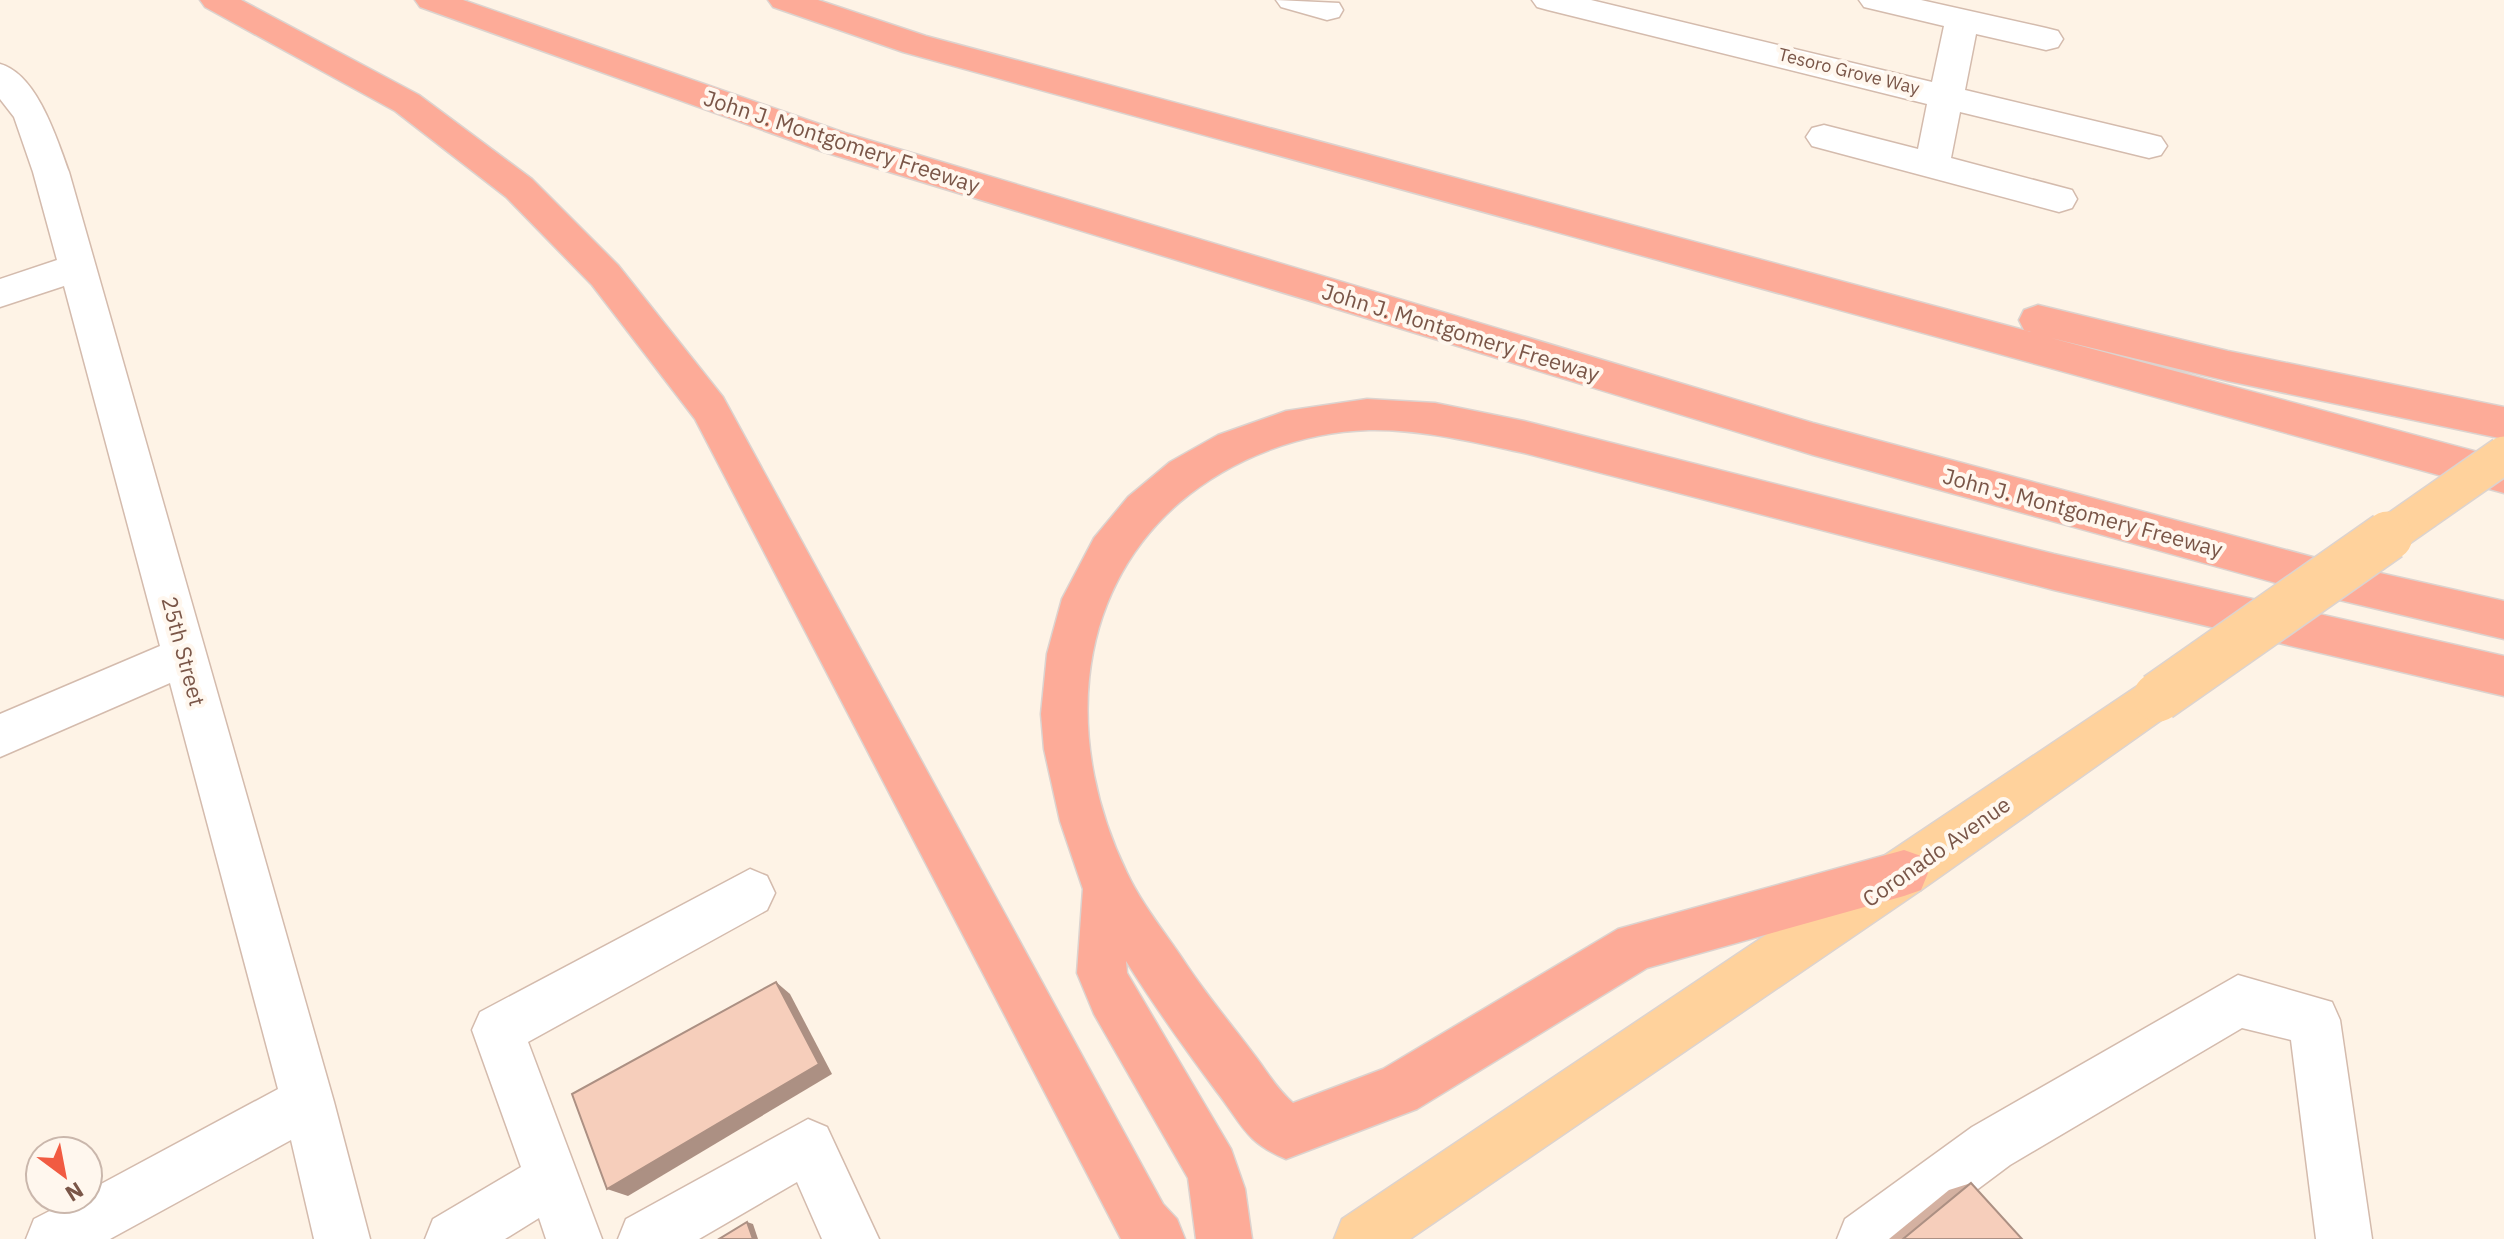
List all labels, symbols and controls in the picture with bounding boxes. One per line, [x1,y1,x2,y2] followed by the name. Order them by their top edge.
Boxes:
[1776,42,1922,100] street label: Tesoro Grove Way
[700,83,984,199] street label: John J. Montgomery Freeway
[1319,276,1603,388] street label: John J. Montgomery Freeway
[1940,461,2226,563] street label: John J. Montgomery Freeway
[155,593,213,709] street label: 25th Street
[1856,789,2016,913] street label: Coronado Avenue
[24,1135,104,1215] north arrow
[60,1176,89,1209] text: N

